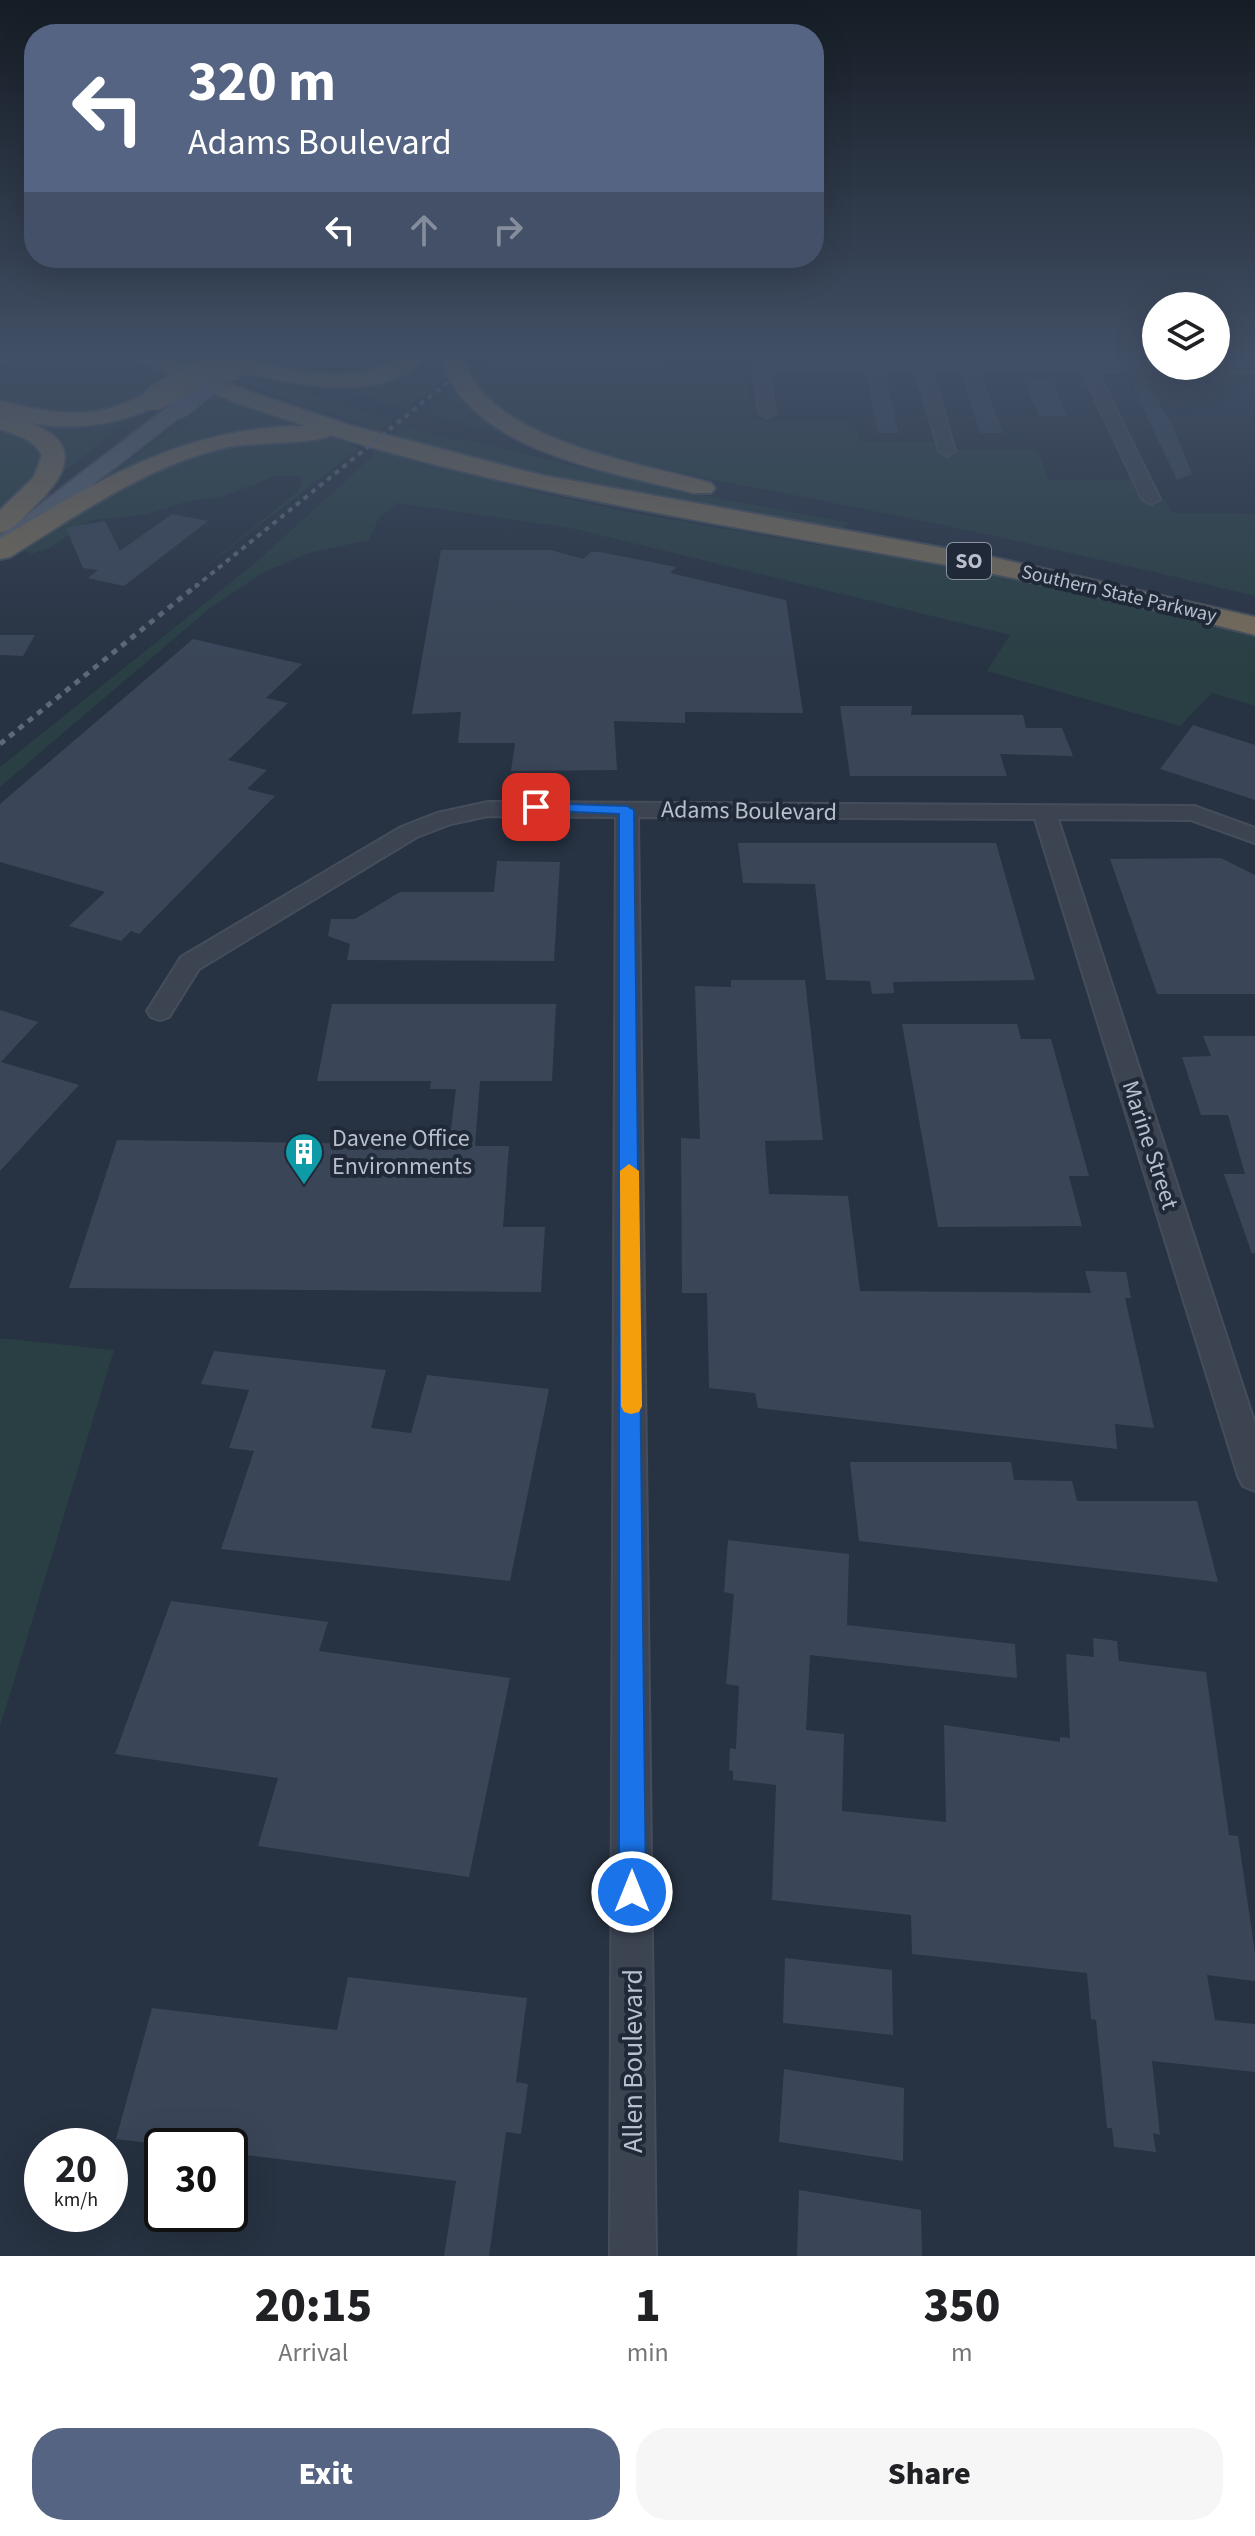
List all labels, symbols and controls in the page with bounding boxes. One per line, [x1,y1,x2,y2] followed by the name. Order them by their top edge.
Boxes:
[188,43,336,122] text: 320 m
[56,56,160,160] icon: left
[188,117,452,168] text: Adams Boulevard
[318,208,362,252] icon: left
[402,208,446,252] icon: ahead
[486,208,530,252] icon: right
[1142,292,1230,380] map controls
[1142,292,1230,380] button: layers
[947,543,991,579] road number: SO
[1019,558,1220,630] street label: Southern State Parkway
[502,773,570,841] pin
[514,785,558,829] icon: arrive
[661,792,837,830] street label: Adams Boulevard
[1113,1076,1187,1214] street label: Marine Street
[332,1121,472,1184] place label: Davene Office Environments
[283,1131,325,1186] building icon: Davene Office Environments
[590,1850,674,1934] position arrow
[613,1969,653,2153] street label: Allen Boulevard
[144,2128,248,2232] speed limit sign: 30
[55,2141,97,2198] text: 20
[54,2186,98,2214] text: km/h
[255,2272,372,2340] text: 20:15
[635,2272,661,2340] text: 1
[923,2272,1000,2340] text: 350
[278,2334,348,2371] text: Arrival
[627,2334,669,2371] text: min
[951,2334,973,2371] text: m
[32,2428,620,2520] button: Exit
[636,2428,1223,2520] button: Share

